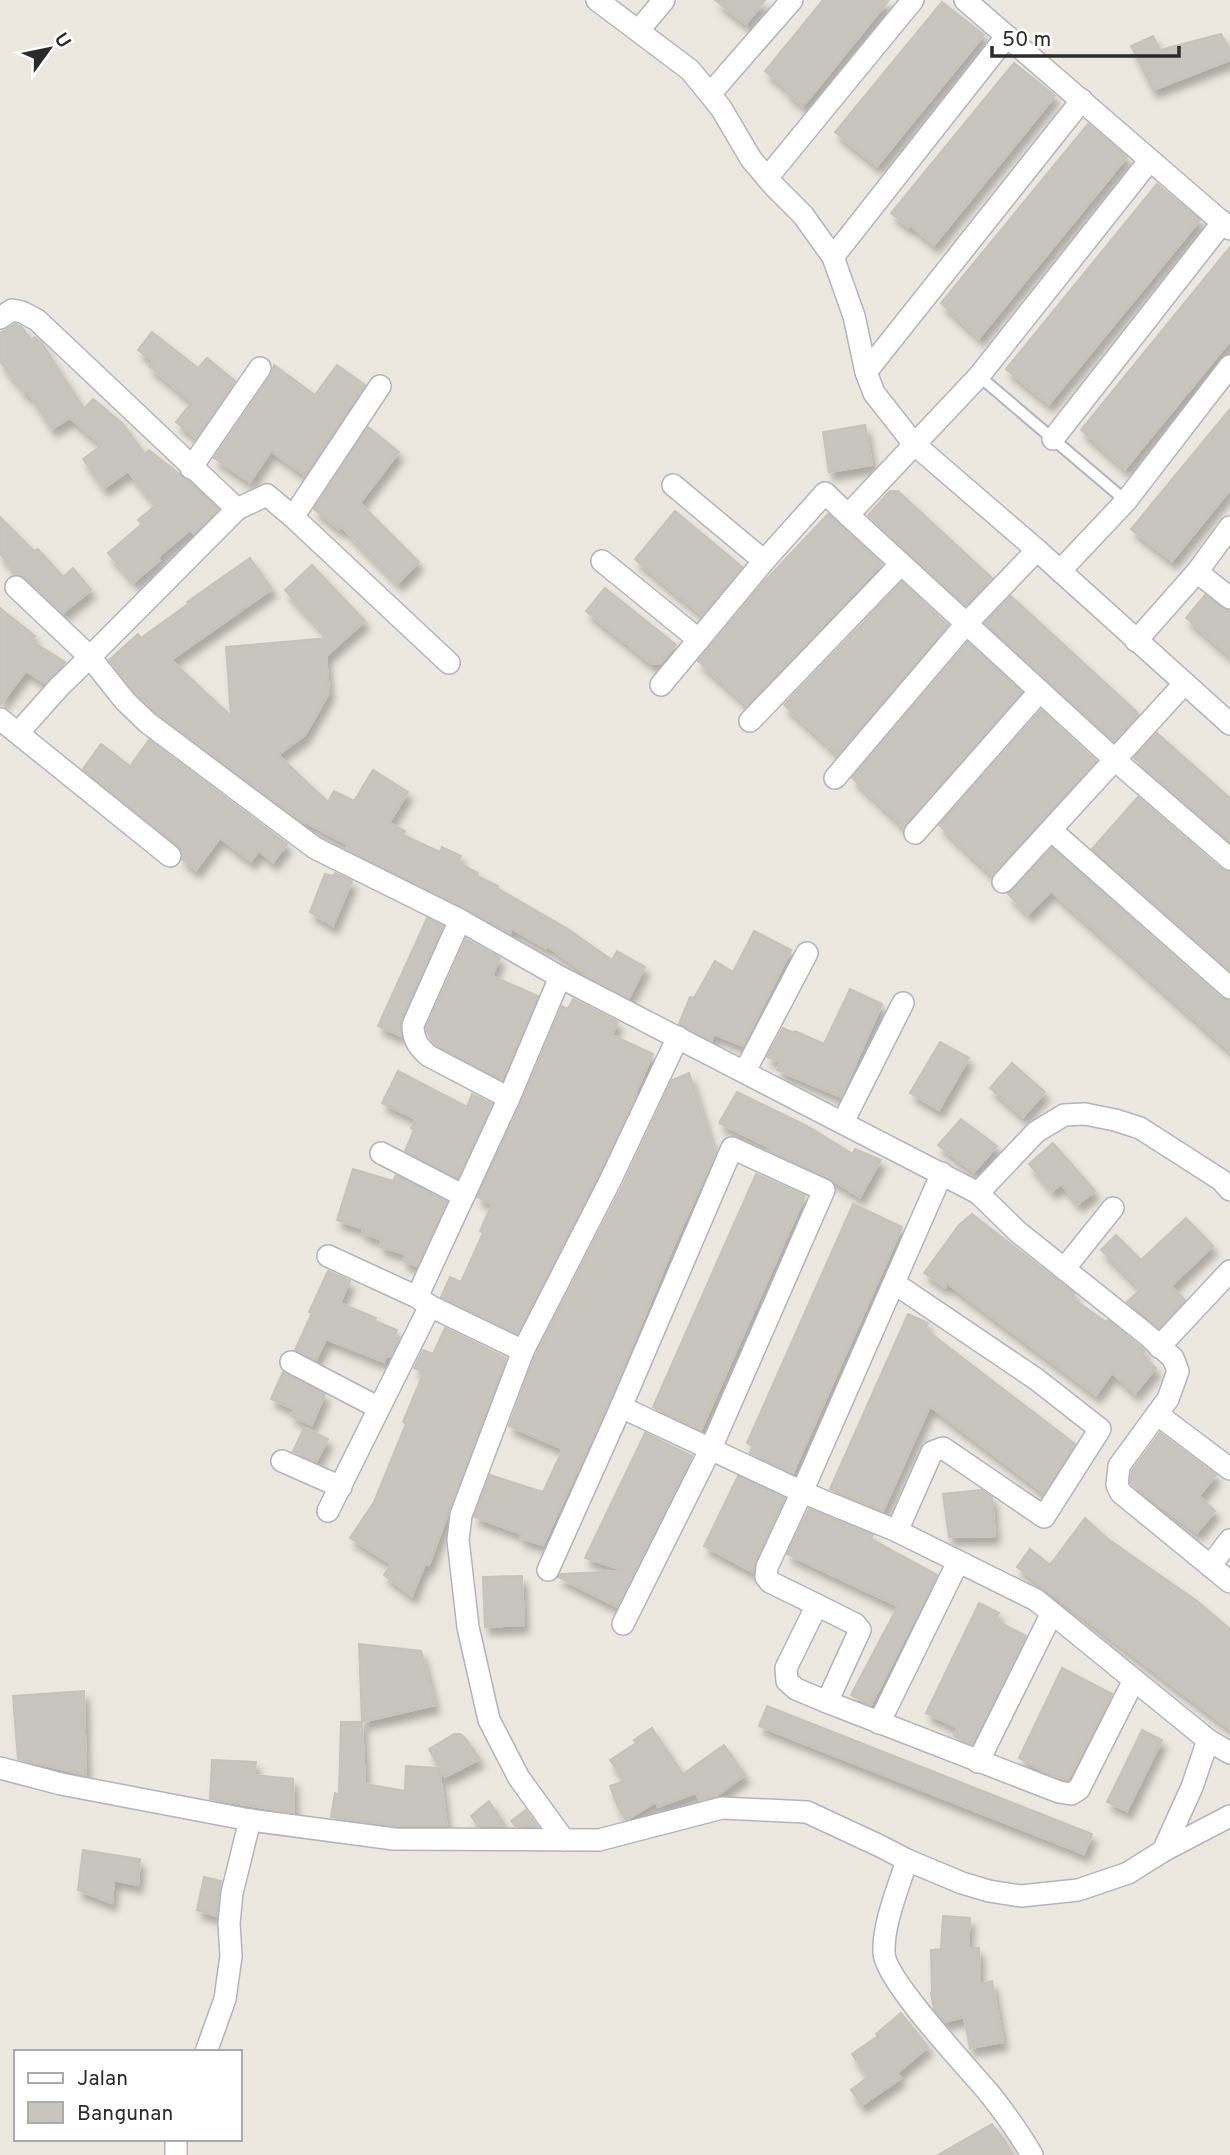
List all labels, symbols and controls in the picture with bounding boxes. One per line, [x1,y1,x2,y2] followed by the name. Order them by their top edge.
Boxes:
[14,14,84,84] north arrow
[992,14,1179,58] scale bar
[1002,27,1051,54] text: 50 m
[48,29,75,53] text: U
[14,2050,242,2141] legend
[77,2066,128,2093] text: Jalan
[77,2101,173,2128] text: Bangunan

